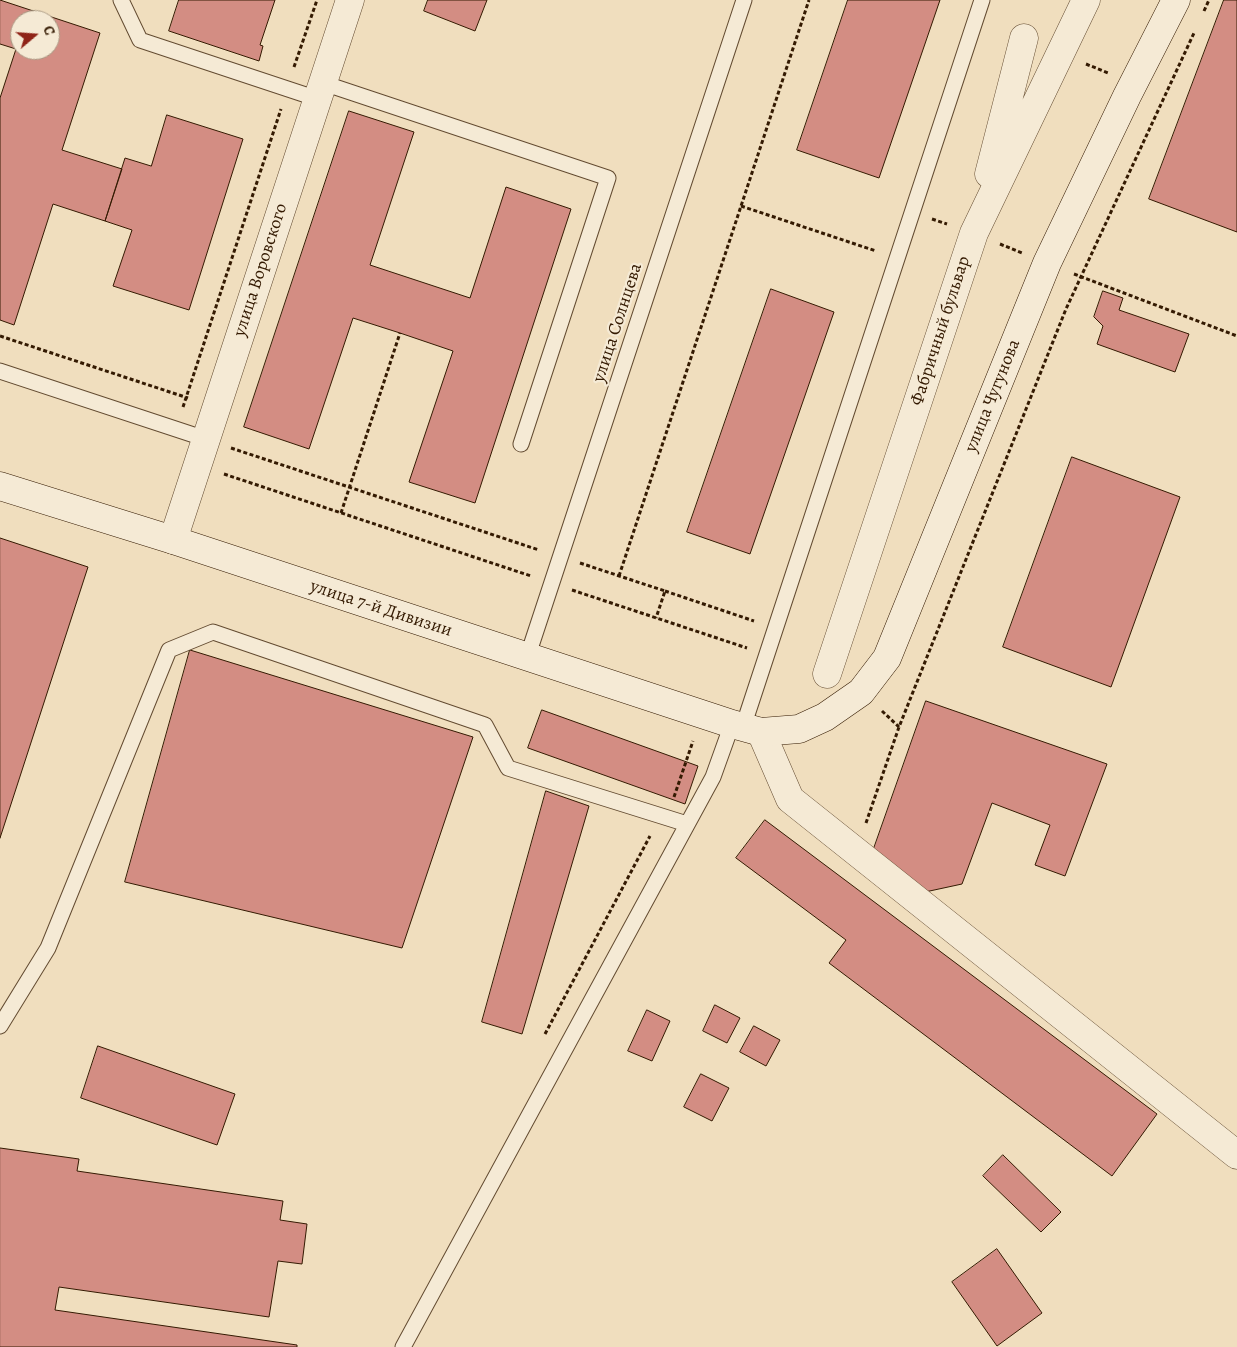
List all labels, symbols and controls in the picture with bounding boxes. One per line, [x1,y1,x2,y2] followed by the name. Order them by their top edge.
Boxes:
[10,10,60,60] north arrow
[38,23,59,38] text: С
[229,201,293,339] street label: улица Воровского
[907,253,975,409] street label: Фабричный бульвар
[589,261,647,385] street label: улица Солнцева
[961,336,1025,456] street label: улица Чугунова
[307,576,455,642] street label: улица 7-й Дивизии

